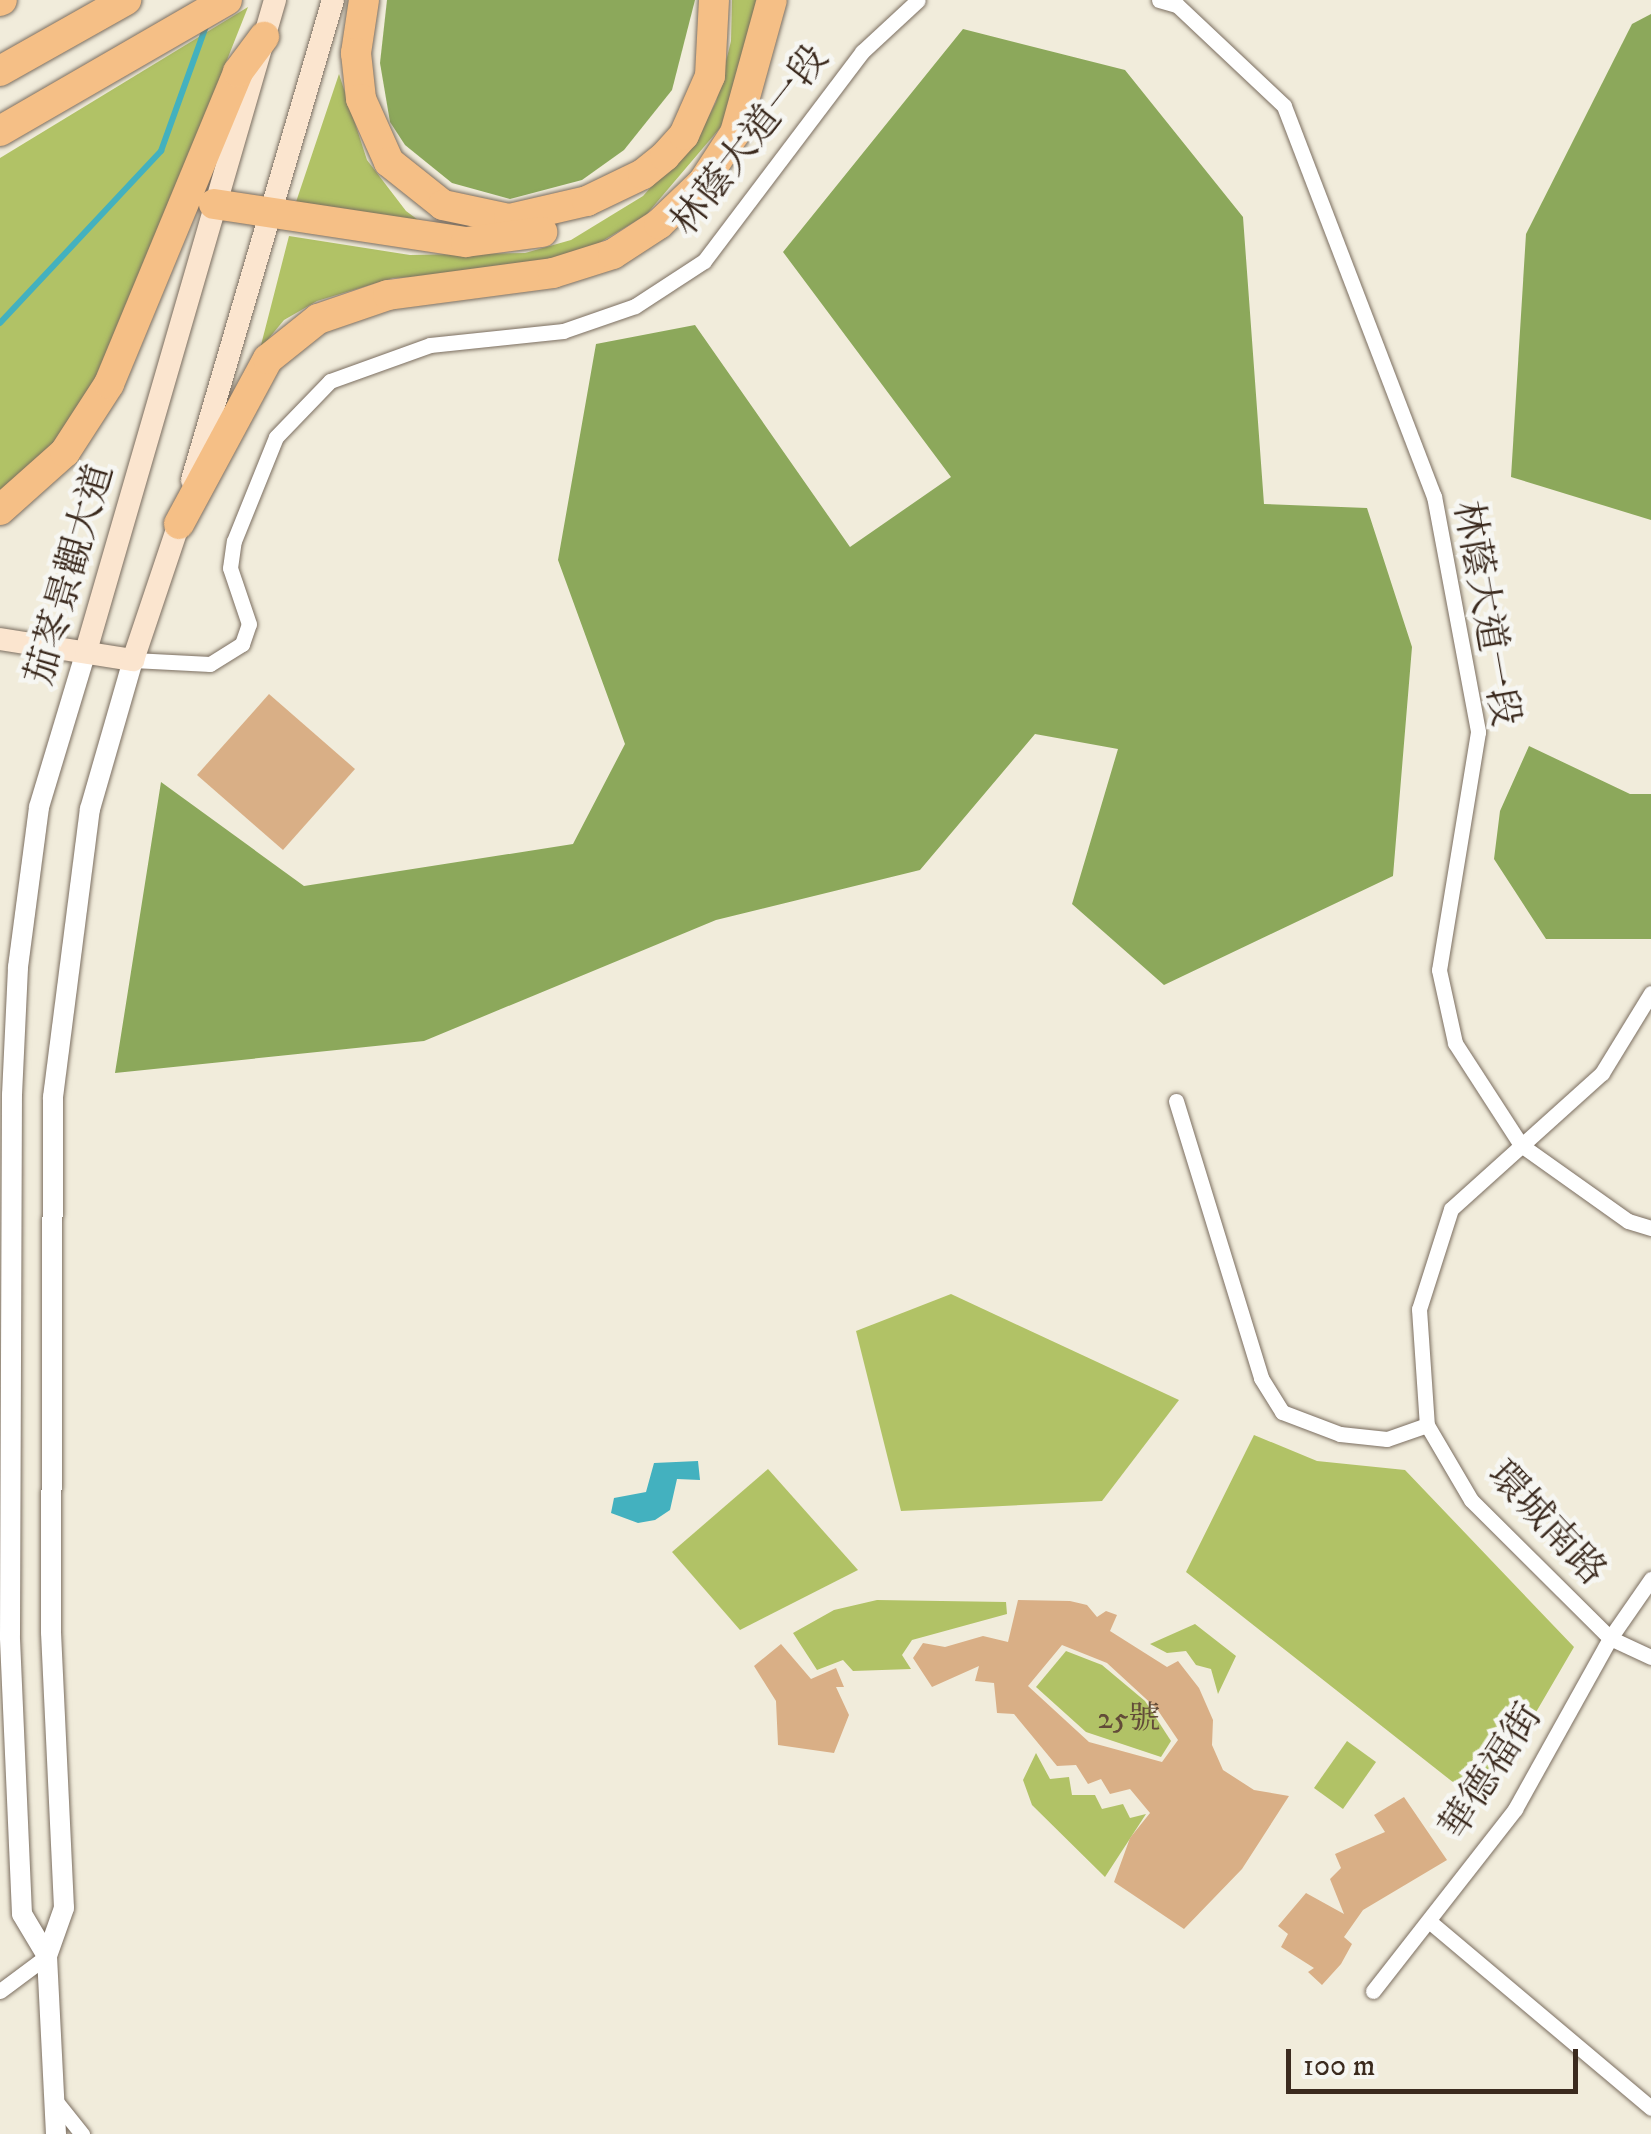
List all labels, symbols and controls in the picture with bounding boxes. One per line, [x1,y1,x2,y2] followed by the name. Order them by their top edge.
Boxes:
[663,37,839,245] street label: 林蔭大道一段
[18,459,124,691] street label: 茄苳景觀大道
[1443,498,1527,730] street label: 林蔭大道一段
[1477,1453,1615,1595] street label: 環城南路
[1431,1696,1553,1848] street label: 華德福街
[1097,1700,1161,1738] house number: 25號
[1291,2029,1584,2091] scale bar
[1303,2048,1375,2085] text: 100 m

